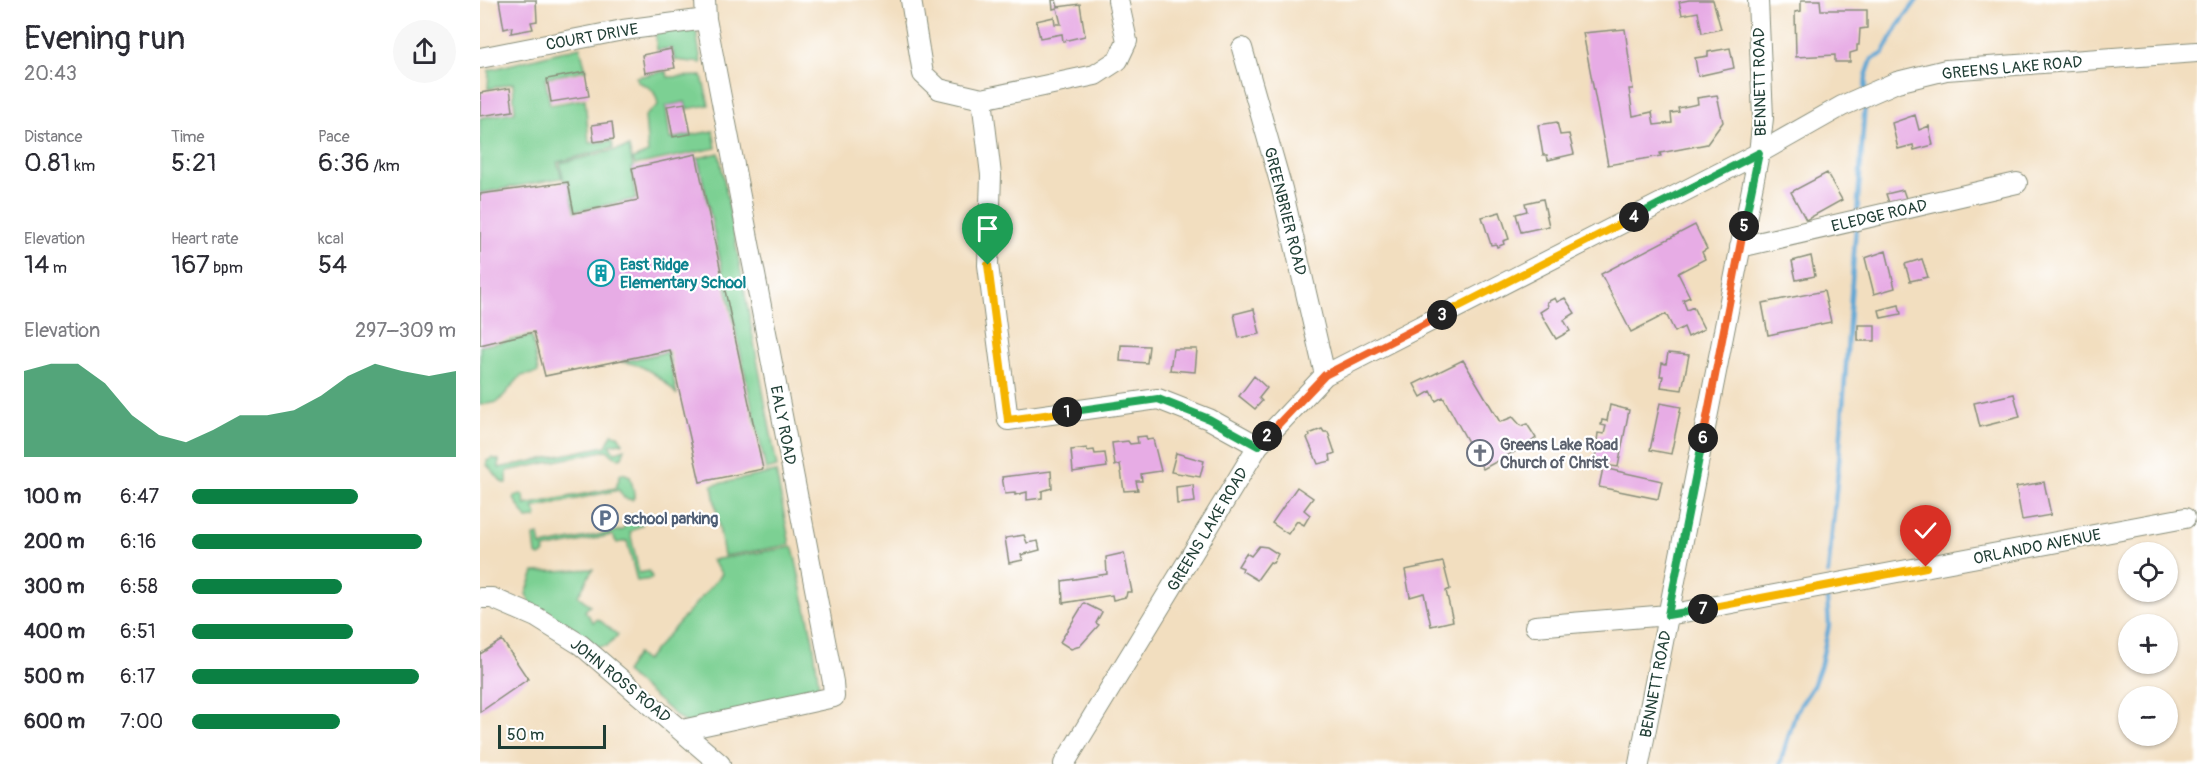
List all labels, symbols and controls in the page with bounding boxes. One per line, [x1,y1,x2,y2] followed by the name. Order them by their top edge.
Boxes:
[24,18,185,59] text: Evening run
[544,19,640,55] street label: COURT DRIVE
[393,20,456,83] button: share
[1749,27,1771,137] street label: BENNETT ROAD
[1941,52,2083,84] street label: GREENS LAKE ROAD
[24,61,77,86] text: 20:43
[24,127,83,147] text: Distance
[171,127,204,147] text: Time
[318,127,350,147] text: Pace
[1259,145,1311,277] street label: GREENBRIER ROAD
[24,147,71,179] text: 0.81
[171,147,217,179] text: 5:21
[318,147,370,179] text: 6:36
[71,156,95,176] text: km
[370,156,400,176] text: /km
[1829,195,1929,237] street label: ELEDGE ROAD
[1619,202,1649,232] pin: 4
[962,203,1013,265] pin
[1629,207,1639,227] text: 4
[1729,211,1759,241] pin: 5
[971,212,1004,245] icon: arrive
[1740,216,1748,236] text: 5
[24,229,85,249] text: Elevation
[171,229,238,249] text: Heart rate
[318,229,344,249] text: kcal
[24,249,49,281] text: 14
[171,249,210,281] text: 167
[318,249,347,281] text: 54
[620,255,747,293] place label: East Ridge Elementary School
[49,258,67,278] text: m
[210,258,243,278] text: bpm
[586,258,616,288] building icon: East Ridge Elementary School
[1427,300,1457,330] pin: 3
[1438,305,1446,325] text: 3
[24,318,100,343] text: Elevation
[355,318,456,343] text: 297–309 m
[766,384,800,467] street label: EALY ROAD
[1052,397,1082,427] pin: 1
[1064,402,1070,422] text: 1
[1252,421,1282,451] pin: 2
[1688,423,1718,453] pin: 6
[1263,426,1271,446] text: 2
[1698,428,1708,448] text: 6
[1500,435,1619,473] place label: Greens Lake Road Church of Christ
[1465,438,1495,468] church icon: Greens Lake Road Church of Christ
[1163,464,1253,595] street label: GREENS LAKE ROAD
[24,484,81,509] text: 100 m
[120,484,159,509] text: 6:47
[590,503,620,533] parking icon: school parking
[1900,505,1951,567] pin
[624,509,718,529] place label: school parking
[1909,514,1942,547] icon: check
[1972,525,2103,569] street label: ORLANDO AVENUE
[24,529,85,554] text: 200 m
[120,529,156,554] text: 6:16
[2118,542,2178,746] map controls
[2118,542,2178,602] button: locate
[24,574,85,599] text: 300 m
[120,574,158,599] text: 6:58
[1688,594,1718,624] pin: 7
[1699,599,1707,619] text: 7
[2118,614,2178,674] button: +
[24,619,85,644] text: 400 m
[120,619,156,644] text: 6:51
[1636,629,1676,739] street label: BENNETT ROAD
[566,634,675,727] street label: JOHN ROSS ROAD
[24,664,84,689] text: 500 m
[120,664,155,689] text: 6:17
[2118,686,2178,746] button: −
[24,709,85,734] text: 600 m
[120,709,163,734] text: 7:00
[498,722,606,750] scale bar
[507,725,544,745] text: 50 m

